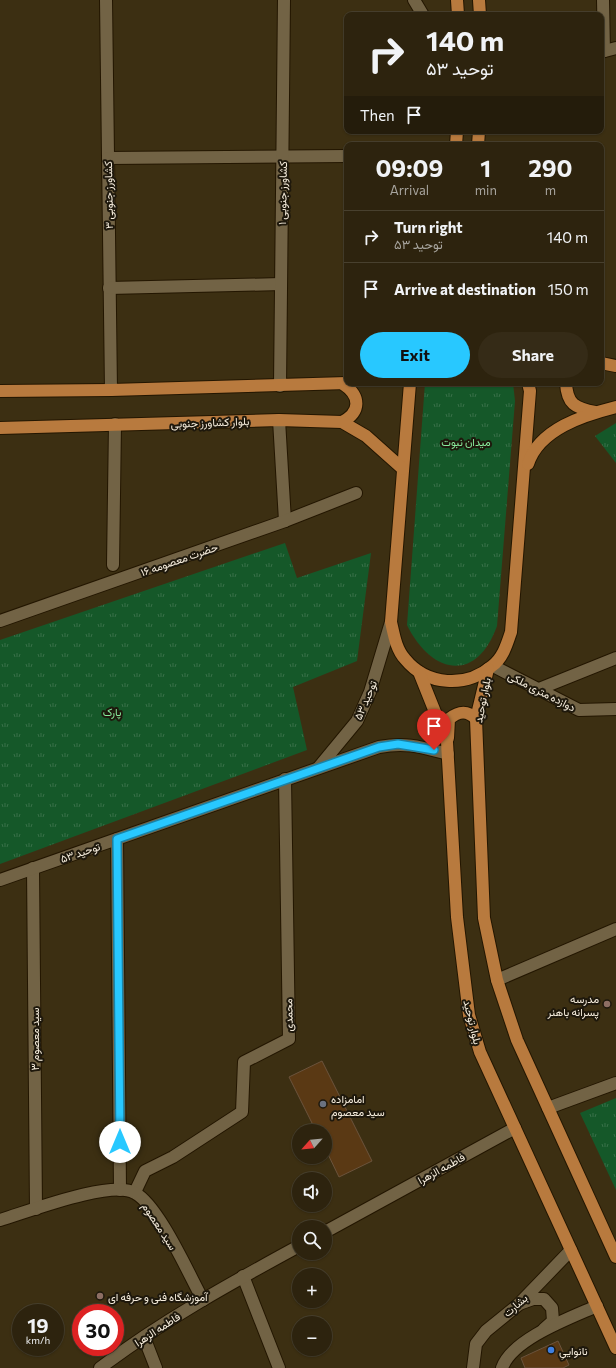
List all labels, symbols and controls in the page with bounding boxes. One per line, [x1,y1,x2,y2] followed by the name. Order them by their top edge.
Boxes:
[426,23,504,57] text: 140 m
[360,28,412,80] icon: right
[426,57,494,79] text: توحید ۵۳
[403,104,425,126] icon: arrive
[360,106,395,124] text: Then
[375,153,443,182] text: 09:09
[480,153,491,182] text: 1
[528,153,573,182] text: 290
[101,161,116,229] street label: کشاورز جنوبی ۳
[275,161,290,225] street label: کشاورز جنوبی ۱
[390,182,429,198] text: Arrival
[475,182,497,198] text: min
[545,182,556,198] text: m
[394,218,463,236] text: Turn right
[360,226,382,248] icon: right
[547,228,588,246] text: 140 m
[394,236,443,252] text: توحید ۵۳
[360,278,382,300] icon: arrive
[394,280,536,298] text: Arrive at destination
[548,280,589,298] text: 150 m
[360,332,470,378] button: Exit
[478,332,588,378] button: Share
[170,414,250,431] street label: بلوار کشاورز جنوبی
[441,435,491,449] park label: میدان نبوت
[139,540,220,579] street label: حضرت معصومه ۱۶
[506,668,578,715] street label: دوازده متری ملکی
[471,676,494,724] street label: بلوار توحید
[351,678,380,722] street label: توحید ۵۳
[103,705,121,720] park label: پارک
[417,709,451,750] pin
[423,715,445,737] icon: arrive
[58,839,103,866] street label: توحید ۵۳
[547,992,599,1020] place label: مدرسه پسرانه باهنر
[281,998,296,1032] street label: محمدی
[460,998,485,1046] street label: بلوار توحید
[602,999,612,1009] marker: مدرسه پسرانه باهنر
[28,1007,43,1071] street label: سید معصوم ۳
[331,1092,385,1120] place label: امامزاده سید معصوم
[318,1099,328,1109] marker: امامزاده سید معصوم
[99,1121,141,1163] position arrow
[292,1124,332,1164] north arrow
[292,1124,332,1356] map controls
[415,1150,467,1187] street label: فاطمه الزهرا
[292,1172,332,1212] button: sound
[138,1200,180,1253] street label: سید معصوم
[292,1220,332,1260] button: search
[292,1268,332,1308] button: +
[108,1290,209,1304] place label: آموزشگاه فنی و حرفه ای
[95,1291,105,1301] marker: آموزشگاه فنی و حرفه ای
[500,1291,530,1320] street label: بشارت
[72,1304,124,1356] speed limit sign: 30
[132,1309,183,1349] street label: فاطمه الزهرا
[27,1313,49,1337] text: 19
[292,1316,332,1356] button: −
[26,1334,50,1346] text: km/h
[559,1344,588,1360] place label: نانواییِ
[546,1345,556,1355] marker: نانواییِ

